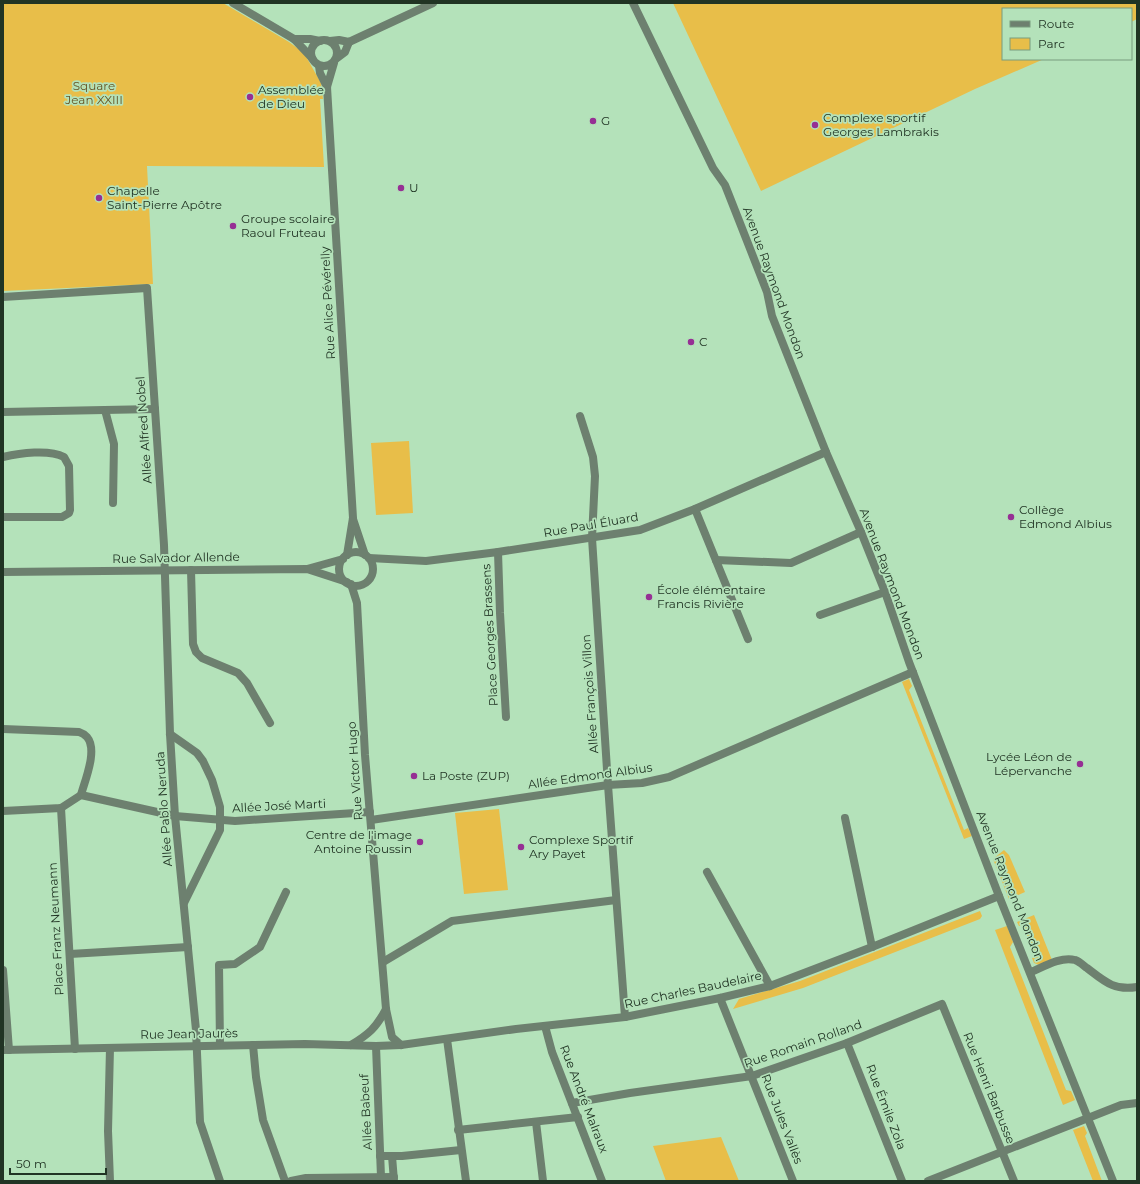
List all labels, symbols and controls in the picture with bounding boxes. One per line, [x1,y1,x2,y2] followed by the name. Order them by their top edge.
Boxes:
[1002,8,1132,60] legend
[1038,16,1074,31] text: Route
[1038,36,1065,51] text: Parc
[64,78,123,107] park label: Square Jean XXIII
[258,82,324,111] place label: Assemblée de Dieu
[245,92,255,102] marker: Assemblée de Dieu
[823,110,939,139] place label: Complexe sportif Georges Lambrakis
[601,113,610,128] place label: G
[588,116,598,126] marker: G
[810,120,820,130] marker: Complexe sportif Georges Lambrakis
[409,180,419,195] place label: U
[107,183,222,212] place label: Chapelle Saint-Pierre Apôtre
[396,183,406,193] marker: U
[94,193,104,203] marker: Chapelle Saint-Pierre Apôtre
[740,205,809,361] street label: Avenue Raymond Mondon
[241,211,335,240] place label: Groupe scolaire Raoul Fruteau
[228,221,238,231] marker: Groupe scolaire Raoul Fruteau
[317,246,338,360] street label: Rue Alice Pévérelly
[699,334,708,349] place label: C
[686,337,696,347] marker: C
[132,376,155,484] street label: Allée Alfred Nobel
[1019,502,1112,531] place label: Collège Edmond Albius
[857,506,928,662] street label: Avenue Raymond Mondon
[542,509,640,540] street label: Rue Paul Éluard
[1006,512,1016,522] marker: Collège Edmond Albius
[112,549,240,566] street label: Rue Salvador Allende
[478,563,501,707] street label: Place Georges Brassens
[657,582,765,611] place label: École élémentaire Francis Rivière
[644,592,654,602] marker: École élémentaire Francis Rivière
[578,634,601,754] street label: Allée François Villon
[344,721,365,821] street label: Rue Victor Hugo
[986,749,1072,778] place label: Lycée Léon de Lépervanche
[152,751,175,867] street label: Allée Pablo Neruda
[527,759,653,792] street label: Allée Edmond Albius
[1075,759,1085,769] marker: Lycée Léon de Lépervanche
[422,768,510,783] place label: La Poste (ZUP)
[409,771,419,781] marker: La Poste (ZUP)
[232,796,326,815] street label: Allée José Marti
[973,808,1048,963] street label: Avenue Raymond Mondon
[306,827,412,856] place label: Centre de l'image Antoine Roussin
[529,832,634,861] place label: Complexe Sportif Ary Payet
[415,837,425,847] marker: Centre de l'image Antoine Roussin
[516,842,526,852] marker: Complexe Sportif Ary Payet
[45,862,66,996] street label: Place Franz Neumann
[623,968,763,1011] street label: Rue Charles Baudelaire
[742,1016,864,1071] street label: Rue Romain Rolland
[140,1025,238,1042] street label: Rue Jean Jaurès
[960,1030,1019,1146] street label: Rue Henri Barbusse
[557,1043,612,1156] street label: Rue André Malraux
[863,1062,910,1152] street label: Rue Émile Zola
[758,1072,807,1166] street label: Rue Jules Vallès
[356,1073,375,1151] street label: Allée Babeuf
[10,1150,106,1176] scale bar
[16,1156,47,1171] text: 50 m

